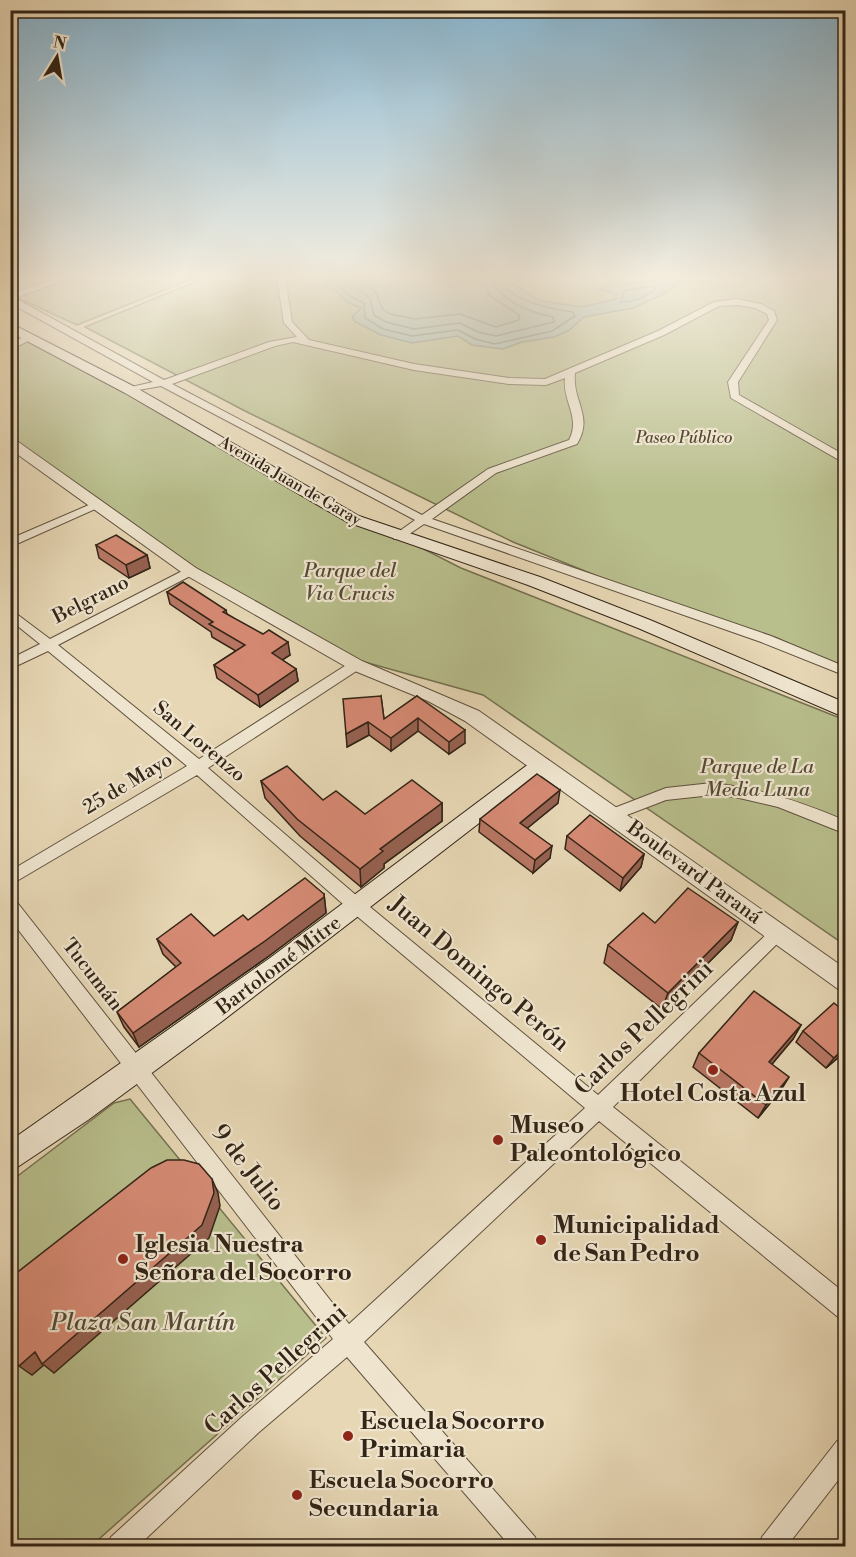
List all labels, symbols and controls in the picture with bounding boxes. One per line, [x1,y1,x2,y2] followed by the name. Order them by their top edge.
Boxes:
[27,27,87,87] north arrow
[52,32,68,54] text: N
[635,428,732,448] park label: Paseo Público
[214,432,365,530] street label: Avenida Juan de Garay
[303,559,397,607] park label: Parque del Via Crucis
[48,570,134,630] street label: Belgrano
[148,696,250,788] street label: San Lorenzo
[79,747,177,821] street label: 25 de Mayo
[699,755,815,803] park label: Parque de La Media Luna
[621,815,767,931] street label: Boulevard Paraná
[382,889,575,1058] street label: Juan Domingo Perón
[211,911,346,1022] street label: Bartolomé Mitre
[56,934,128,1016] street label: Tucumán
[568,954,720,1102] street label: Carlos Pellegrini
[706,1063,720,1077] marker: Hotel Costa Azul
[620,1079,806,1109] place label: Hotel Costa Azul
[510,1111,681,1169] place label: Museo Paleontológico
[205,1118,291,1218] street label: 9 de Julio
[491,1133,505,1147] marker: Museo Paleontológico
[553,1211,720,1269] place label: Municipalidad de San Pedro
[135,1230,352,1288] place label: Iglesia Nuestra Señora del Socorro
[534,1233,548,1247] marker: Municipalidad de San Pedro
[116,1252,130,1266] marker: Iglesia Nuestra Señora del Socorro
[198,1298,354,1442] street label: Carlos Pellegrini
[49,1308,236,1338] park label: Plaza San Martín
[360,1407,545,1465] place label: Escuela Socorro Primaria
[341,1429,355,1443] marker: Escuela Socorro Primaria
[309,1466,494,1524] place label: Escuela Socorro Secundaria
[290,1488,304,1502] marker: Escuela Socorro Secundaria

